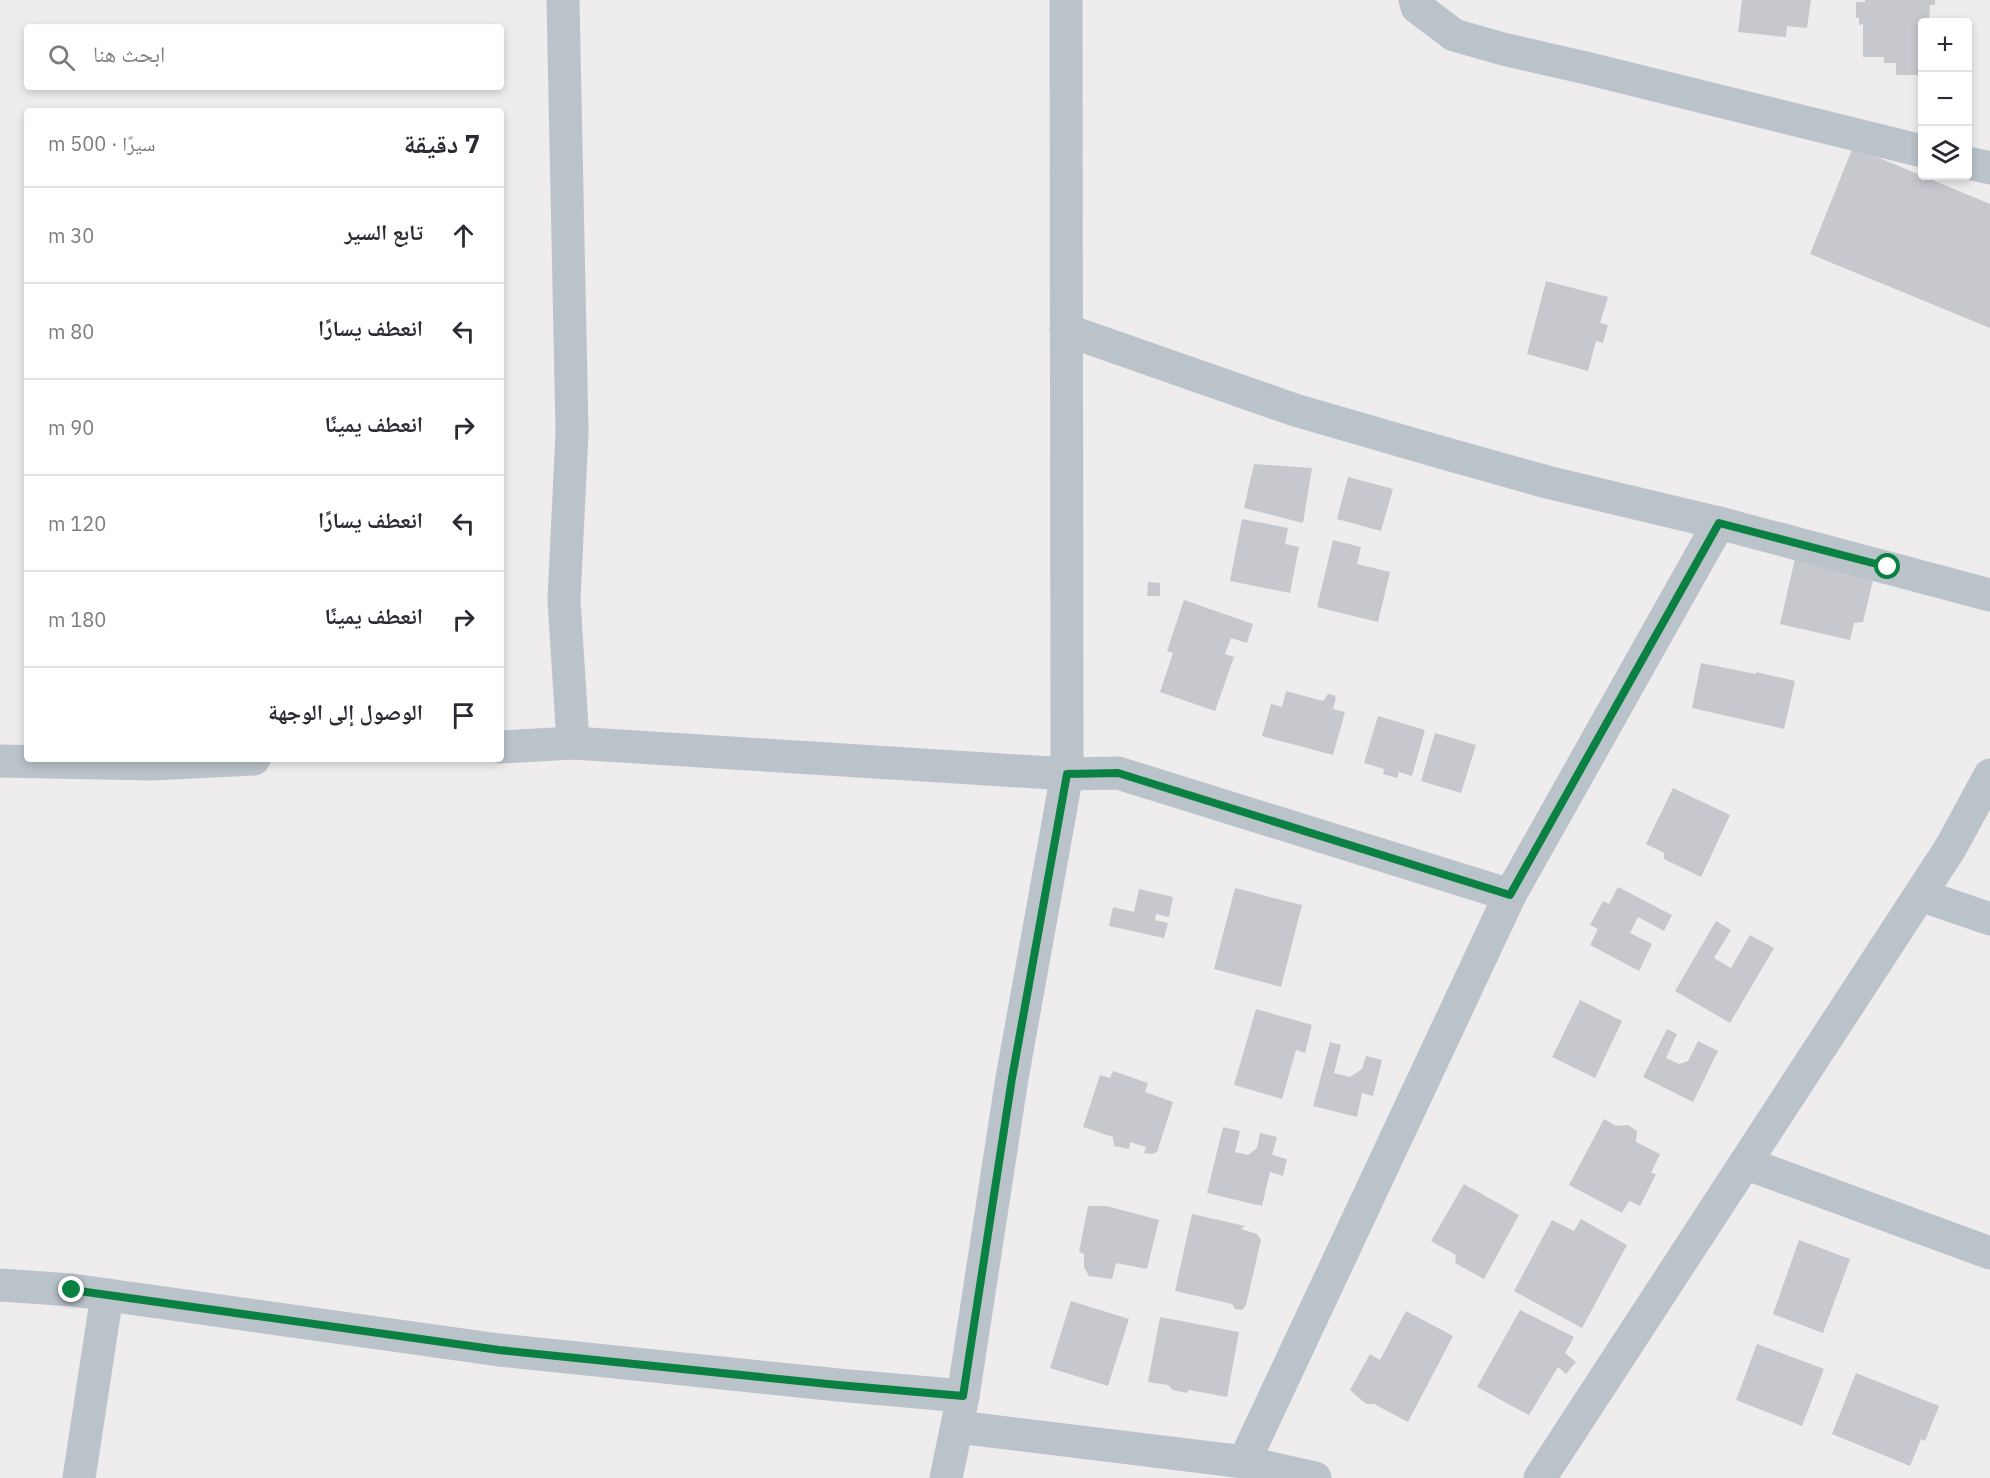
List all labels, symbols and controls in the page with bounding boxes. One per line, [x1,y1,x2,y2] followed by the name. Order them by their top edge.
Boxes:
[1918,18,1972,180] map controls
[1918,18,1972,72] button: +
[24,24,504,90] search box
[93,39,165,68] text: ابحث هنا
[45,41,78,74] icon: search
[1918,72,1972,126] button: −
[404,126,480,160] text: 7 دقيقة
[1918,126,1972,180] button: layers
[48,130,155,157] text: سيرًا · 500 m
[344,217,423,246] text: تابع السير
[447,219,480,252] icon: ahead
[48,222,94,249] text: 30 m
[318,313,423,342] text: انعطف يسارًا
[447,315,480,348] icon: left
[48,318,94,345] text: 80 m
[325,409,423,438] text: انعطف يمينًا
[447,411,480,444] icon: right
[48,414,94,441] text: 90 m
[318,505,423,534] text: انعطف يسارًا
[447,507,480,540] icon: left
[48,510,106,537] text: 120 m
[1874,553,1900,579] route start
[325,601,423,630] text: انعطف يمينًا
[447,603,480,636] icon: right
[48,606,106,633] text: 180 m
[268,697,423,726] text: الوصول إلى الوجهة
[447,699,480,732] icon: arrive
[58,1276,84,1302] route end

